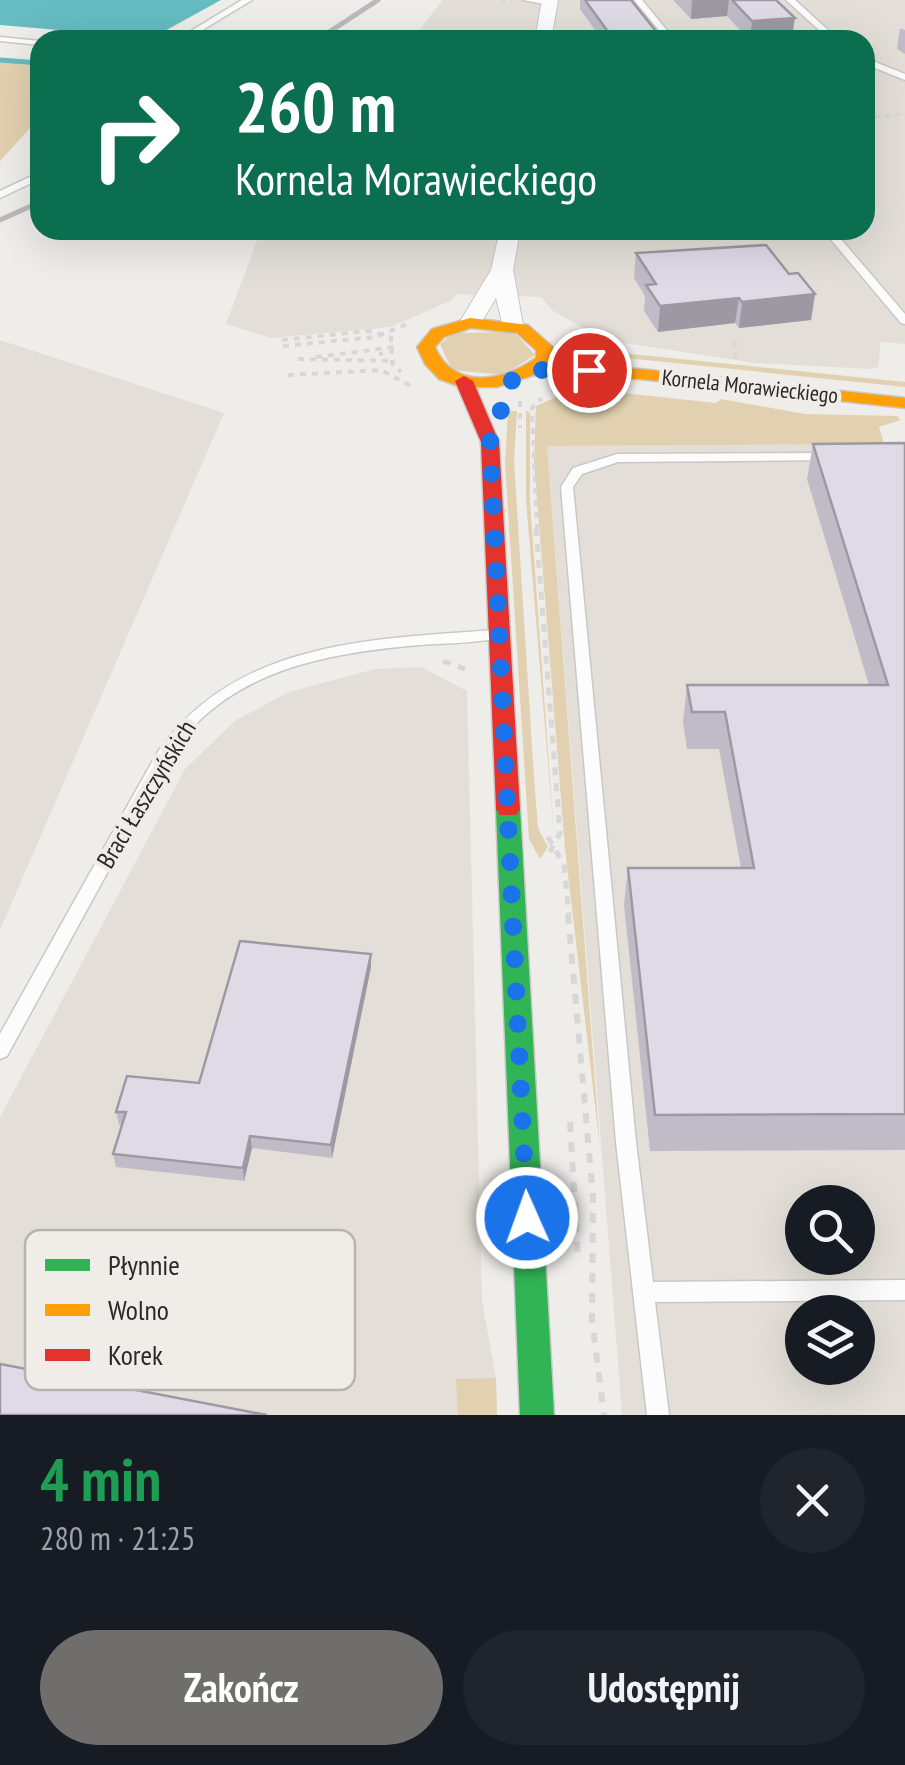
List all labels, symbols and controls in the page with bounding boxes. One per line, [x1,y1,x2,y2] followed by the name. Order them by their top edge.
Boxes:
[235,61,396,151] text: 260 m
[70,70,200,200] icon: right
[235,149,597,207] text: Kornela Morawieckiego
[547,328,632,413] pin
[562,343,617,398] icon: arrive
[661,363,839,409] street label: Kornela Morawieckiego
[89,714,203,874] street label: Braci Łaszczyńskich
[475,1166,579,1270] position arrow
[785,1185,875,1385] map controls
[785,1185,875,1275] button: search
[25,1230,355,1390] legend
[108,1246,180,1283] text: Płynnie
[108,1291,169,1328] text: Wolno
[785,1295,875,1385] button: layers
[108,1336,163,1373] text: Korek
[40,1440,161,1518] text: 4 min
[760,1448,865,1553] button: close
[40,1517,195,1559] text: 280 m · 21:25
[40,1630,443,1745] button: Zakończ
[463,1630,865,1745] button: Udostępnij

